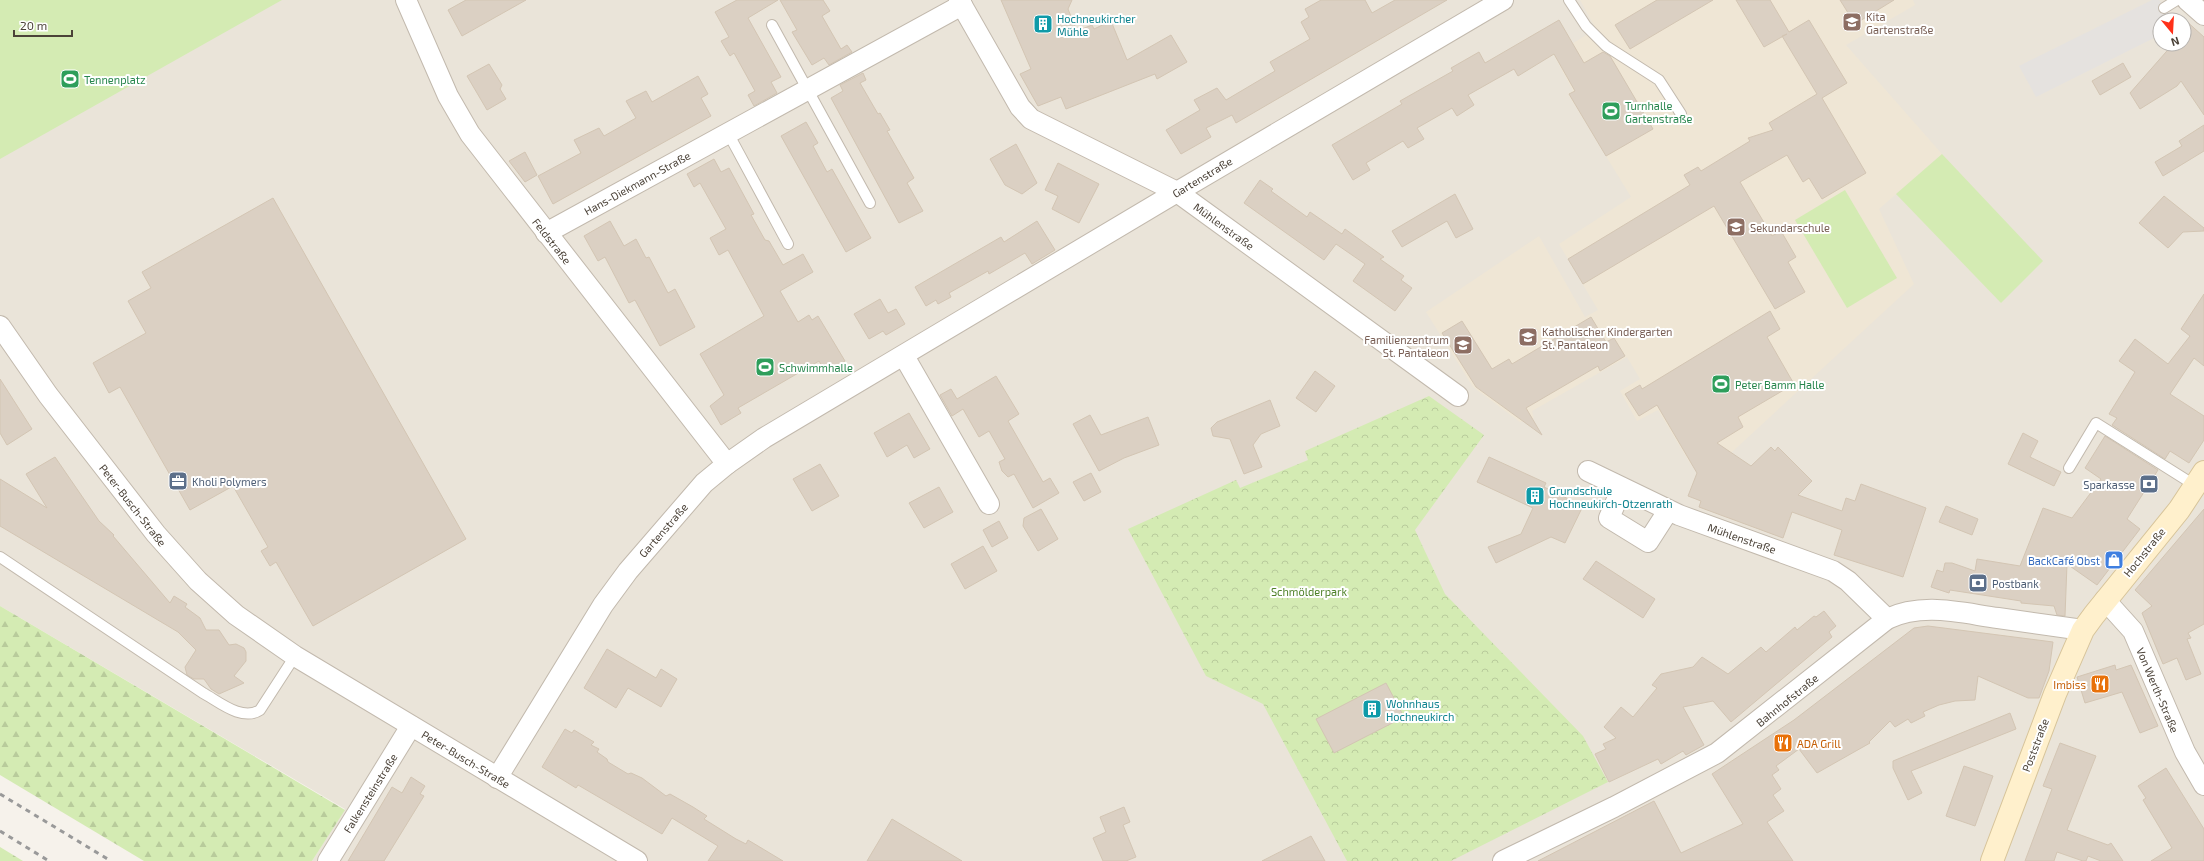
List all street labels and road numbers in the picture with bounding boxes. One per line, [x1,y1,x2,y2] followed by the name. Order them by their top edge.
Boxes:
[582,148,692,218] street label: Hans-Diekmann-Straße
[1170,154,1234,200] street label: Gartenstraße
[1191,200,1257,252] street label: Mühlenstraße
[530,215,574,267] street label: Feldstraße
[97,461,169,549] street label: Peter-Busch-Straße
[636,500,690,560] street label: Gartenstraße
[1706,520,1778,556] street label: Mühlenstraße
[2120,525,2168,579] street label: Hochstraße
[2134,645,2182,735] street label: Von Werth-Straße
[1753,671,1821,729] street label: Bahnhofstraße
[2019,716,2051,773] street label: Poststraße
[420,728,513,791] street label: Peter-Busch-Straße
[340,751,400,835] street label: Falkensteinstraße

